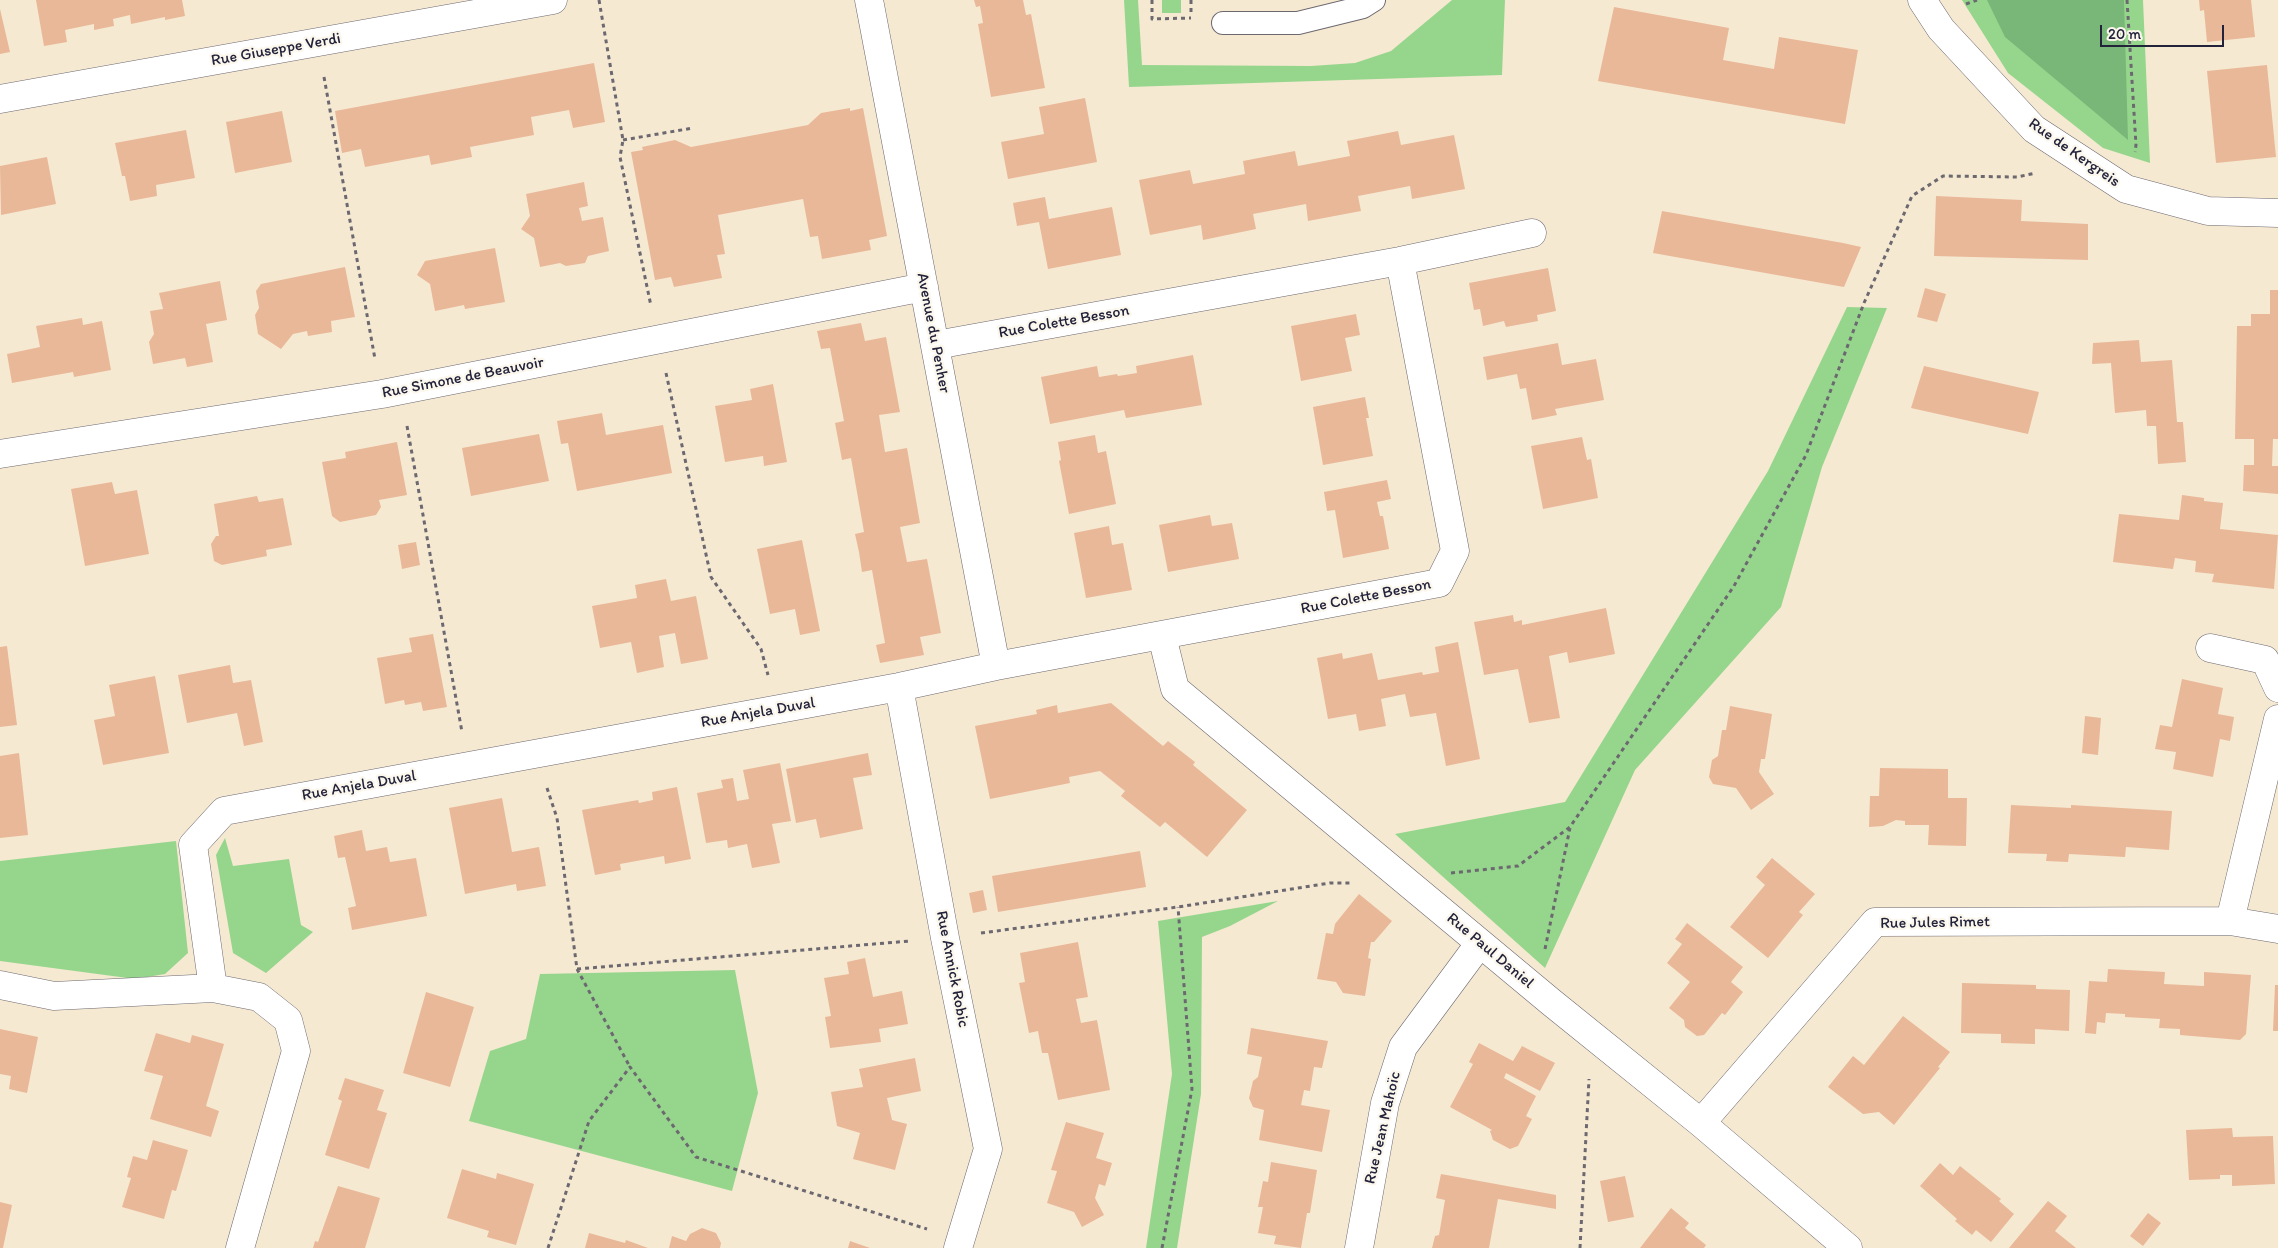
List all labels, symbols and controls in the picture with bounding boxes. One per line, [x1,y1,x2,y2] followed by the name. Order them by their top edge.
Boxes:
[2103,15,2227,47] scale bar
[2108,25,2141,43] text: 20 m
[210,29,342,71] street label: Rue Giuseppe Verdi
[2025,114,2123,192] street label: Rue de Kergreis
[912,271,954,395] street label: Avenue du Penher
[997,301,1131,343] street label: Rue Colette Besson
[380,353,546,403] street label: Rue Simone de Beauvoir
[1299,575,1433,619] street label: Rue Colette Besson
[699,693,817,733] street label: Rue Anjela Duval
[300,766,418,806] street label: Rue Anjela Duval
[931,909,973,1029] street label: Rue Annick Robic
[1443,909,1537,993] street label: Rue Paul Daniel
[1880,912,1990,934] street label: Rue Jules Rimet
[1361,1070,1405,1186] street label: Rue Jean Mahoïc

